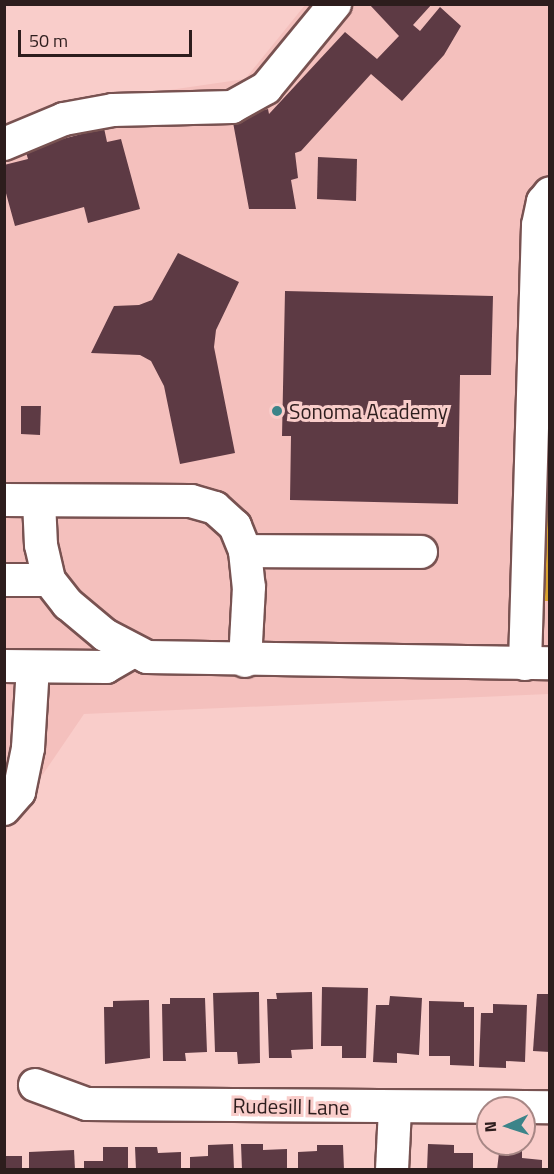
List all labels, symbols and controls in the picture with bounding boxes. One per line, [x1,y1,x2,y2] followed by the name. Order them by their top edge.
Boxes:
[21,18,195,56] scale bar
[29,27,68,54] text: 50 m
[289,398,448,424] place label: Sonoma Academy
[270,404,284,418] marker: Sonoma Academy
[232,1092,350,1120] street label: Rudesill Lane
[476,1096,536,1156] north arrow
[478,1121,502,1133] text: N

